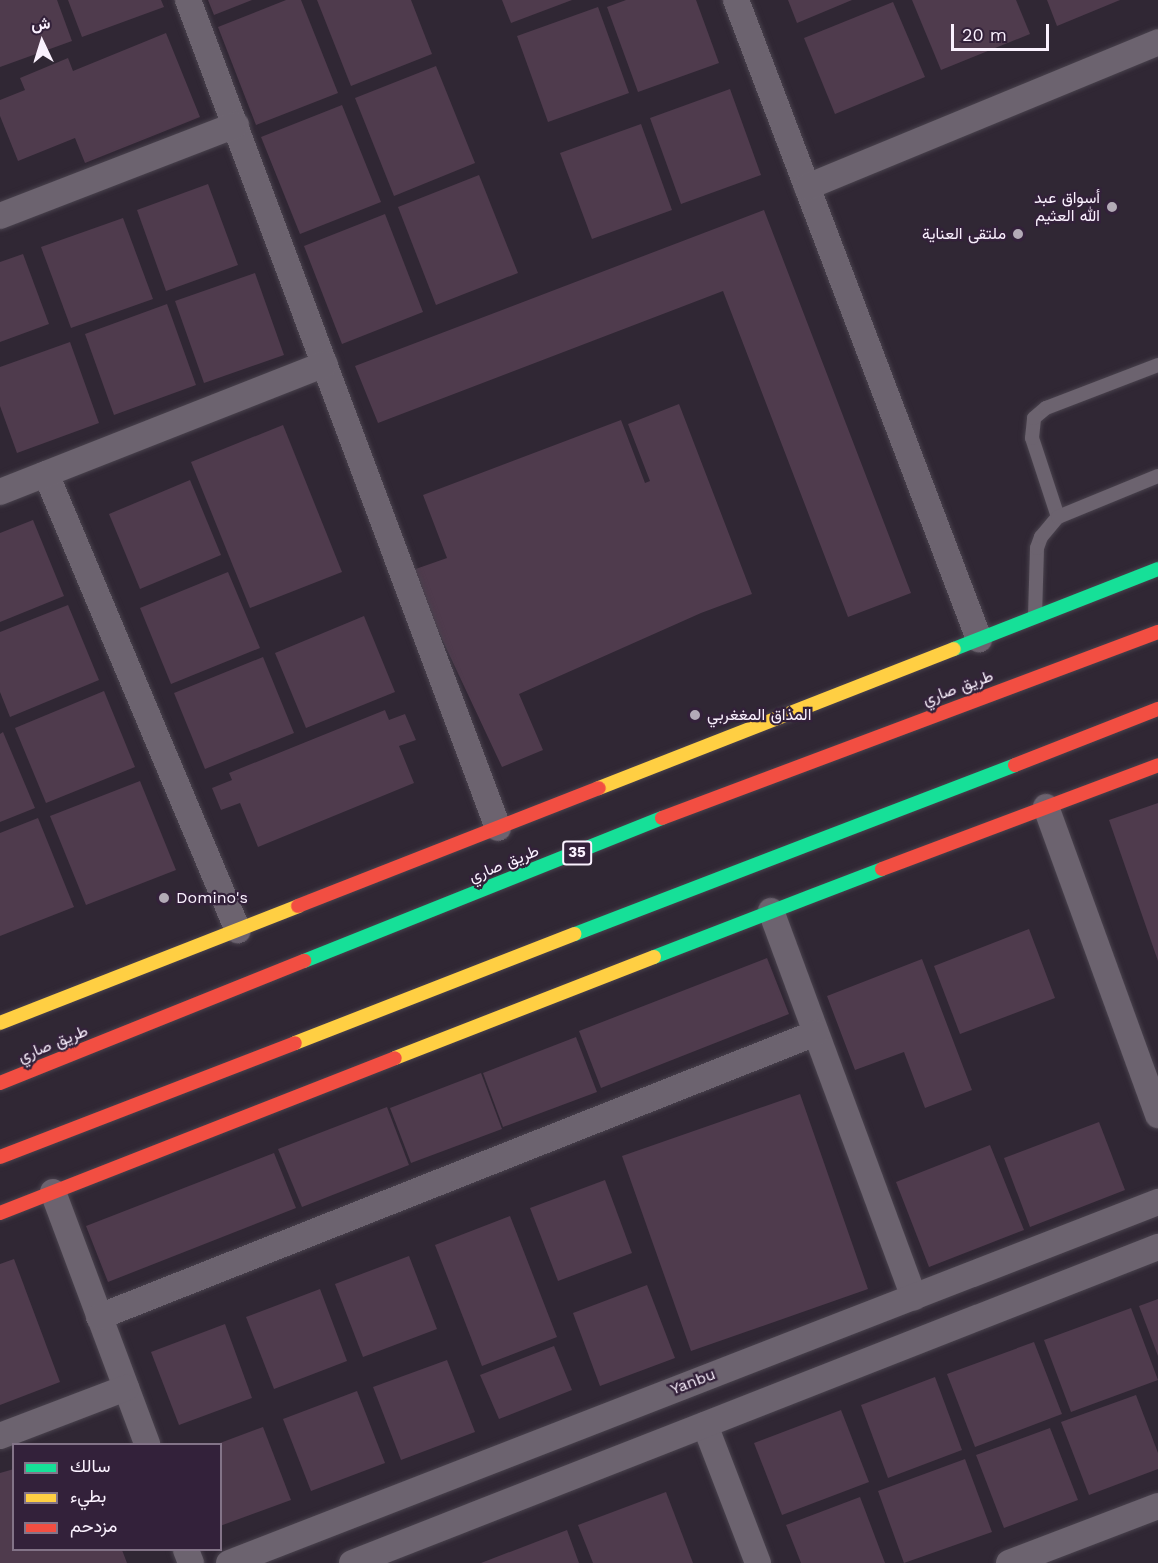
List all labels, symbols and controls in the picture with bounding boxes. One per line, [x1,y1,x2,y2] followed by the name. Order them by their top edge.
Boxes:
[12,12,72,72] north arrow
[954,12,1052,50] scale bar
[30,13,51,34] text: ش
[962,24,1007,45] text: 20 m
[1034,188,1100,226] place label: أسواق عبد الله العثيم
[1105,200,1119,214] marker: أسواق عبد الله العثيم
[922,224,1006,244] place label: ملتقى العناية
[1011,227,1025,241] marker: ملتقى العناية
[920,666,996,710] street label: طريق صاري
[707,705,811,725] place label: المذاق المغغربي
[688,708,702,722] marker: المذاق المغغربي
[466,841,542,887] street label: طريق صاري
[562,841,592,865] road number: 35
[176,888,248,908] place label: Domino's
[157,891,171,905] marker: Domino's
[15,1021,91,1067] street label: طريق صاري
[668,1365,718,1399] street label: Yanbu
[12,1443,222,1551] legend
[70,1455,110,1476] text: سالك
[70,1485,106,1506] text: بطيء
[70,1515,117,1536] text: مزدحم

